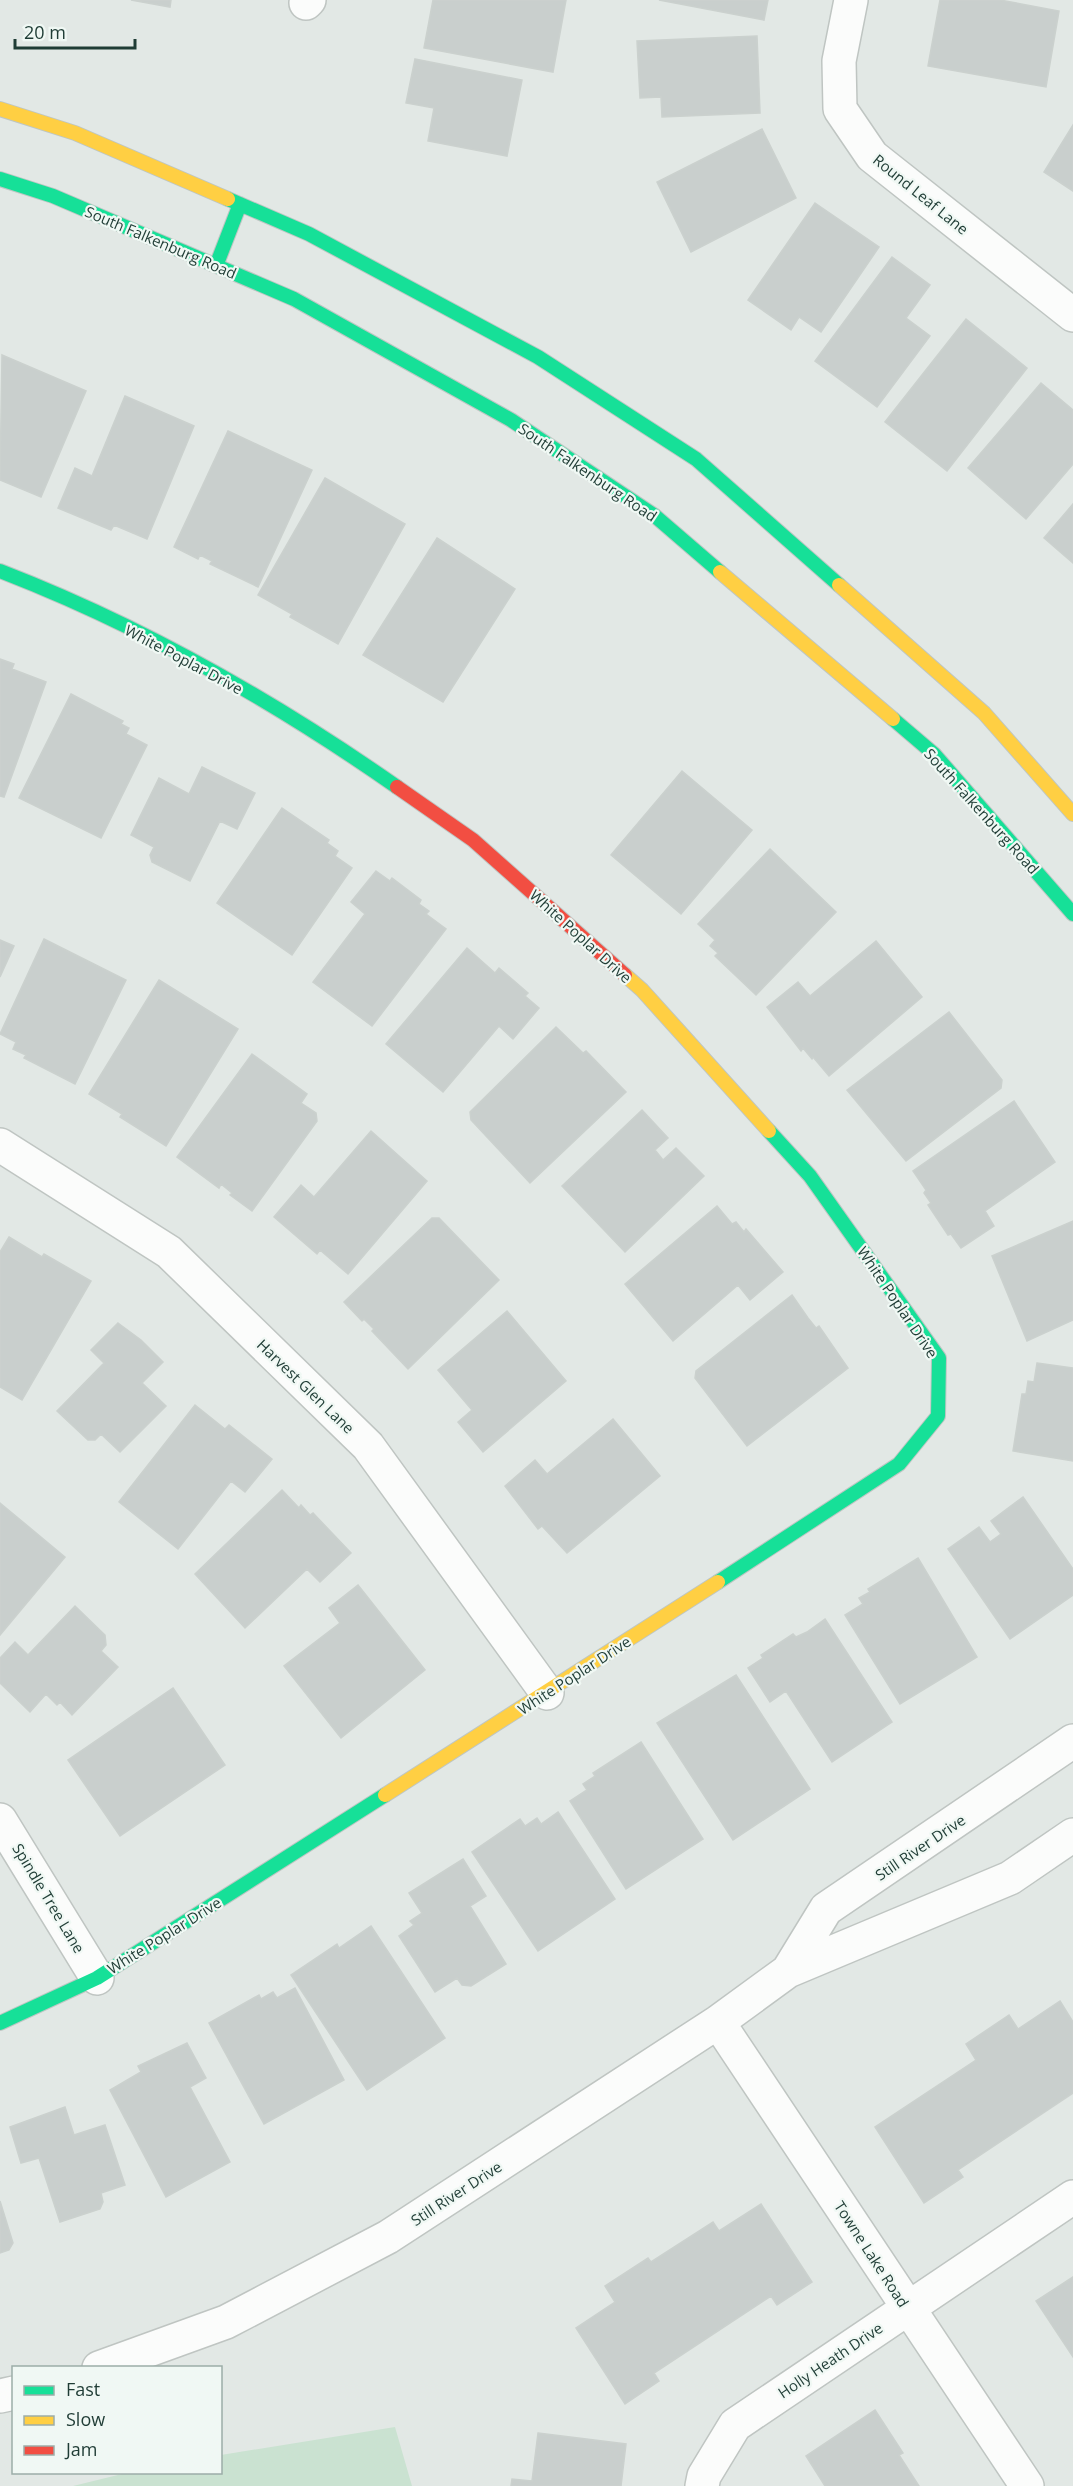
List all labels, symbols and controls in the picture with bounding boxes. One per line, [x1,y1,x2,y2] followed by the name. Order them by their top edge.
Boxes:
[15,12,135,50] scale bar
[24,20,66,44] text: 20 m
[869,149,973,239] street label: Round Leaf Lane
[82,201,240,283] street label: South Falkenburg Road
[515,418,661,526] street label: South Falkenburg Road
[122,620,246,698] street label: White Poplar Drive
[920,744,1044,878] street label: South Falkenburg Road
[526,885,636,987] street label: White Poplar Drive
[853,1242,943,1362] street label: White Poplar Drive
[253,1334,359,1438] street label: Harvest Glen Lane
[514,1631,634,1719] street label: White Poplar Drive
[871,1809,969,1885] street label: Still River Drive
[8,1839,90,1957] street label: Spindle Tree Lane
[103,1892,225,1978] street label: White Poplar Drive
[407,2156,505,2230] street label: Still River Drive
[830,2197,914,2311] street label: Towne Lake Road
[774,2318,886,2402] street label: Holly Heath Drive
[12,2366,222,2474] legend
[66,2377,100,2401] text: Fast
[66,2407,105,2431] text: Slow
[64,2437,98,2461] text: Jam

